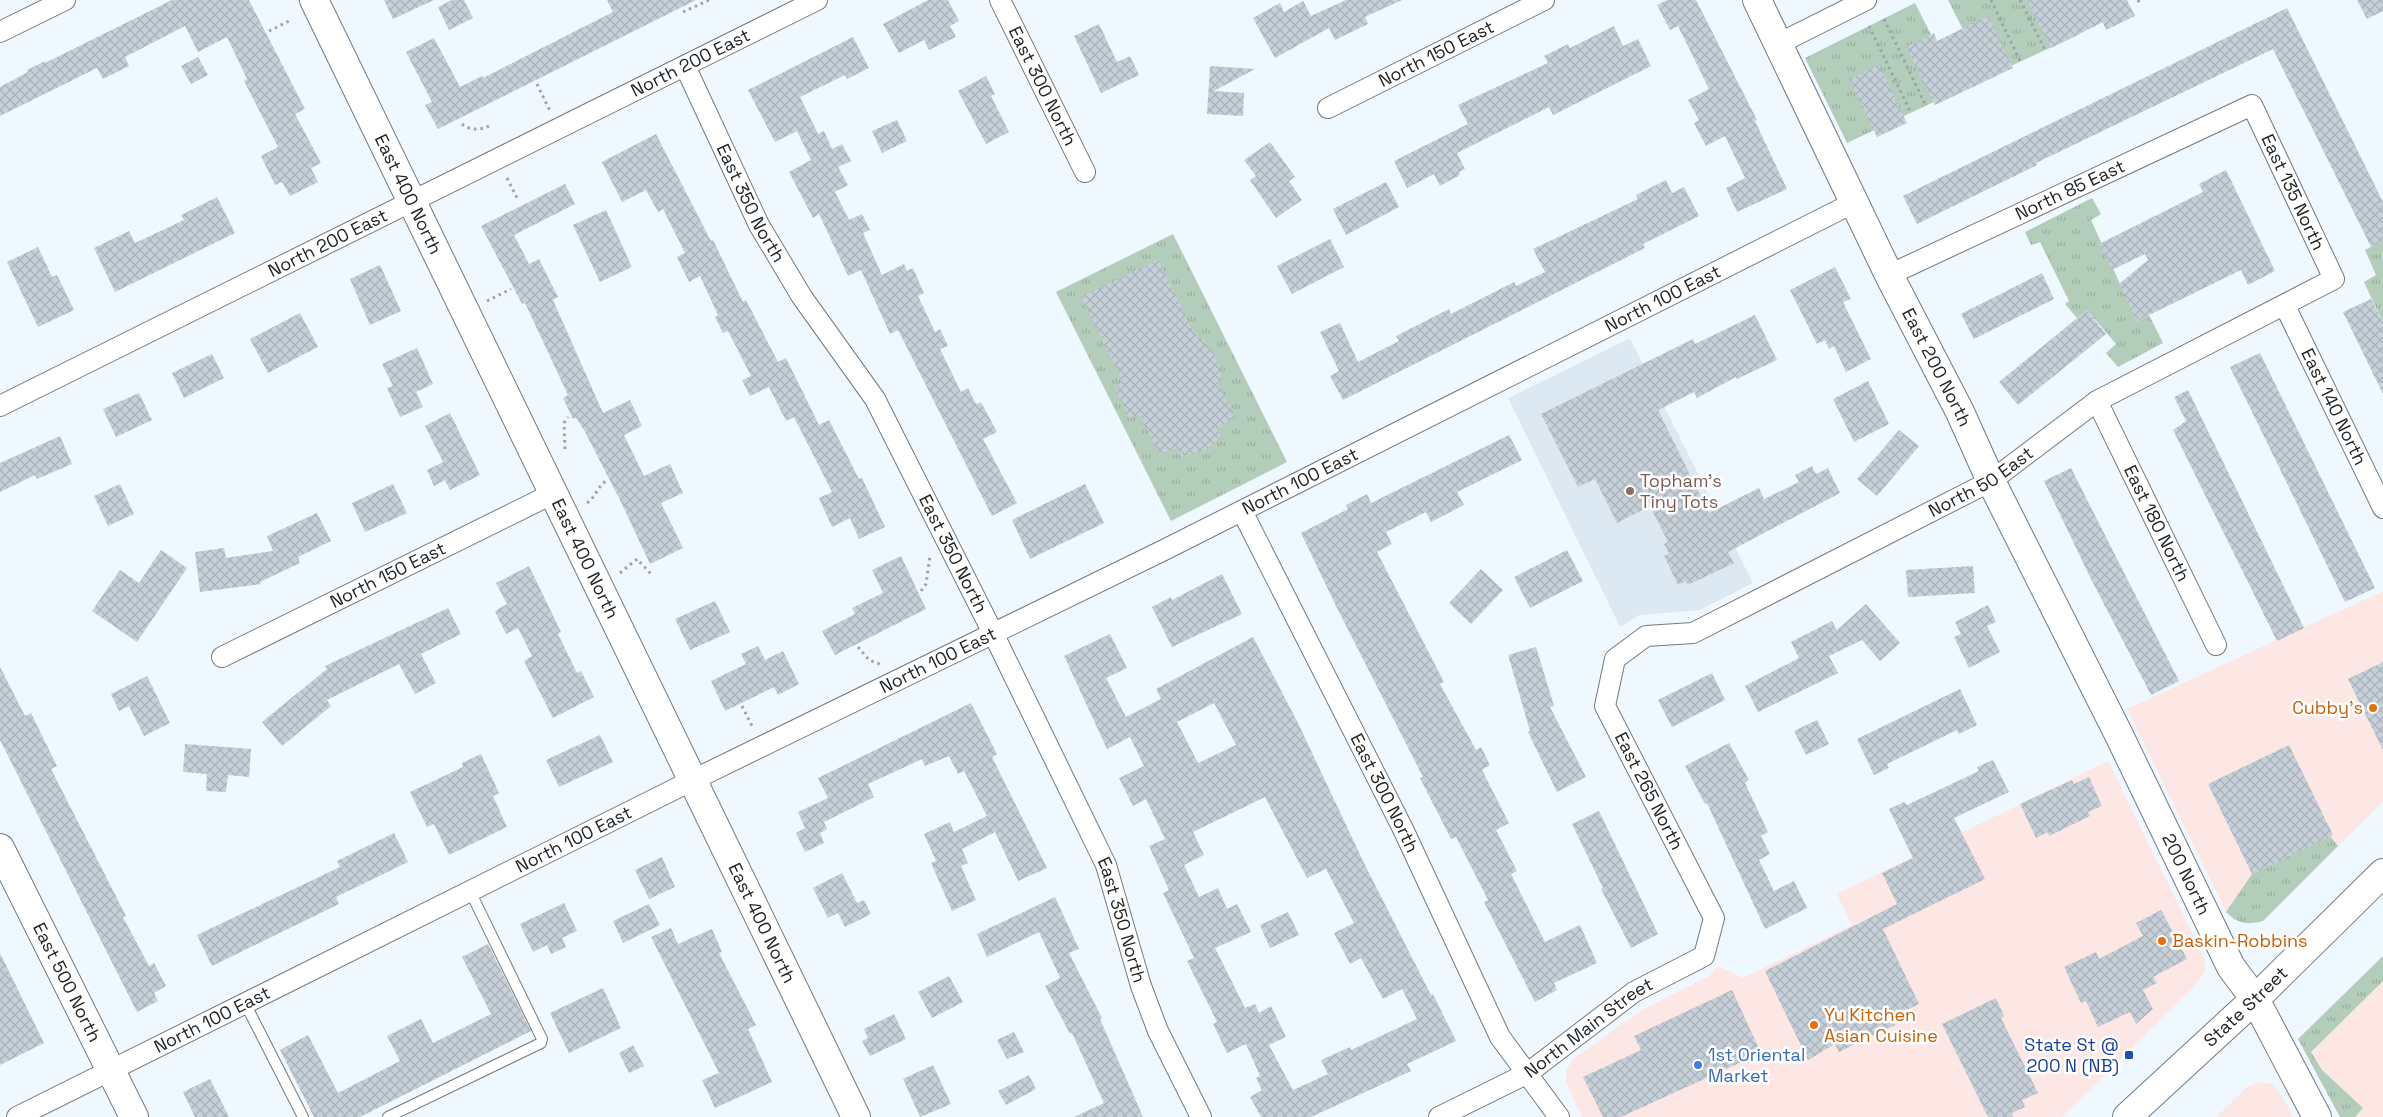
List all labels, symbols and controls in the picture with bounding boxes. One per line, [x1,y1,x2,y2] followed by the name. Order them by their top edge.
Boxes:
[1374,15,1498,92] street label: North 150 East
[1004,22,1082,149] street label: East 300 North
[627,23,754,102] street label: North 200 East
[370,130,448,258] street label: East 400 North
[2256,130,2330,254] street label: East 135 North
[712,140,791,266] street label: East 350 North
[2011,154,2128,225] street label: North 85 East
[264,203,391,282] street label: North 200 East
[1601,259,1725,337] street label: North 100 East
[1897,304,1977,430] street label: East 200 North
[2296,344,2372,469] street label: East 140 North
[1924,441,2038,522] street label: North 50 East
[1238,442,1362,520] street label: North 100 East
[2119,461,2195,585] street label: East 180 North
[1640,469,1722,513] place label: Topham's Tiny Tots
[1624,485,1636,497] marker: Topham's Tiny Tots
[914,490,993,617] street label: East 350 North
[547,495,624,622] street label: East 400 North
[326,536,449,613] street label: North 150 East
[876,622,1000,698] street label: North 100 East
[2292,696,2363,719] place label: Cubby's
[2367,702,2379,714] marker: Cubby's
[1610,728,1689,853] street label: East 265 North
[1345,729,1424,856] street label: East 300 North
[511,800,635,878] street label: North 100 East
[2157,829,2216,919] street label: 200 North
[1093,853,1151,985] street label: East 350 North
[723,859,801,987] street label: East 400 North
[28,919,107,1046] street label: East 500 North
[2172,929,2308,952] place label: Baskin-Robbins
[2156,935,2168,947] marker: Baskin-Robbins
[2199,961,2292,1052] street label: State Street
[1519,972,1657,1083] street label: North Main Street
[150,981,274,1058] street label: North 100 East
[1824,1003,1938,1047] place label: Yu Kitchen Asian Cuisine
[1808,1019,1820,1031] marker: Yu Kitchen Asian Cuisine
[2024,1033,2119,1077] place label: State St @ 200 N (NB)
[1708,1043,1805,1087] place label: 1st Oriental Market
[2123,1049,2135,1061] marker: State St @ 200 N (NB)
[1692,1059,1704,1071] marker: 1st Oriental Market

